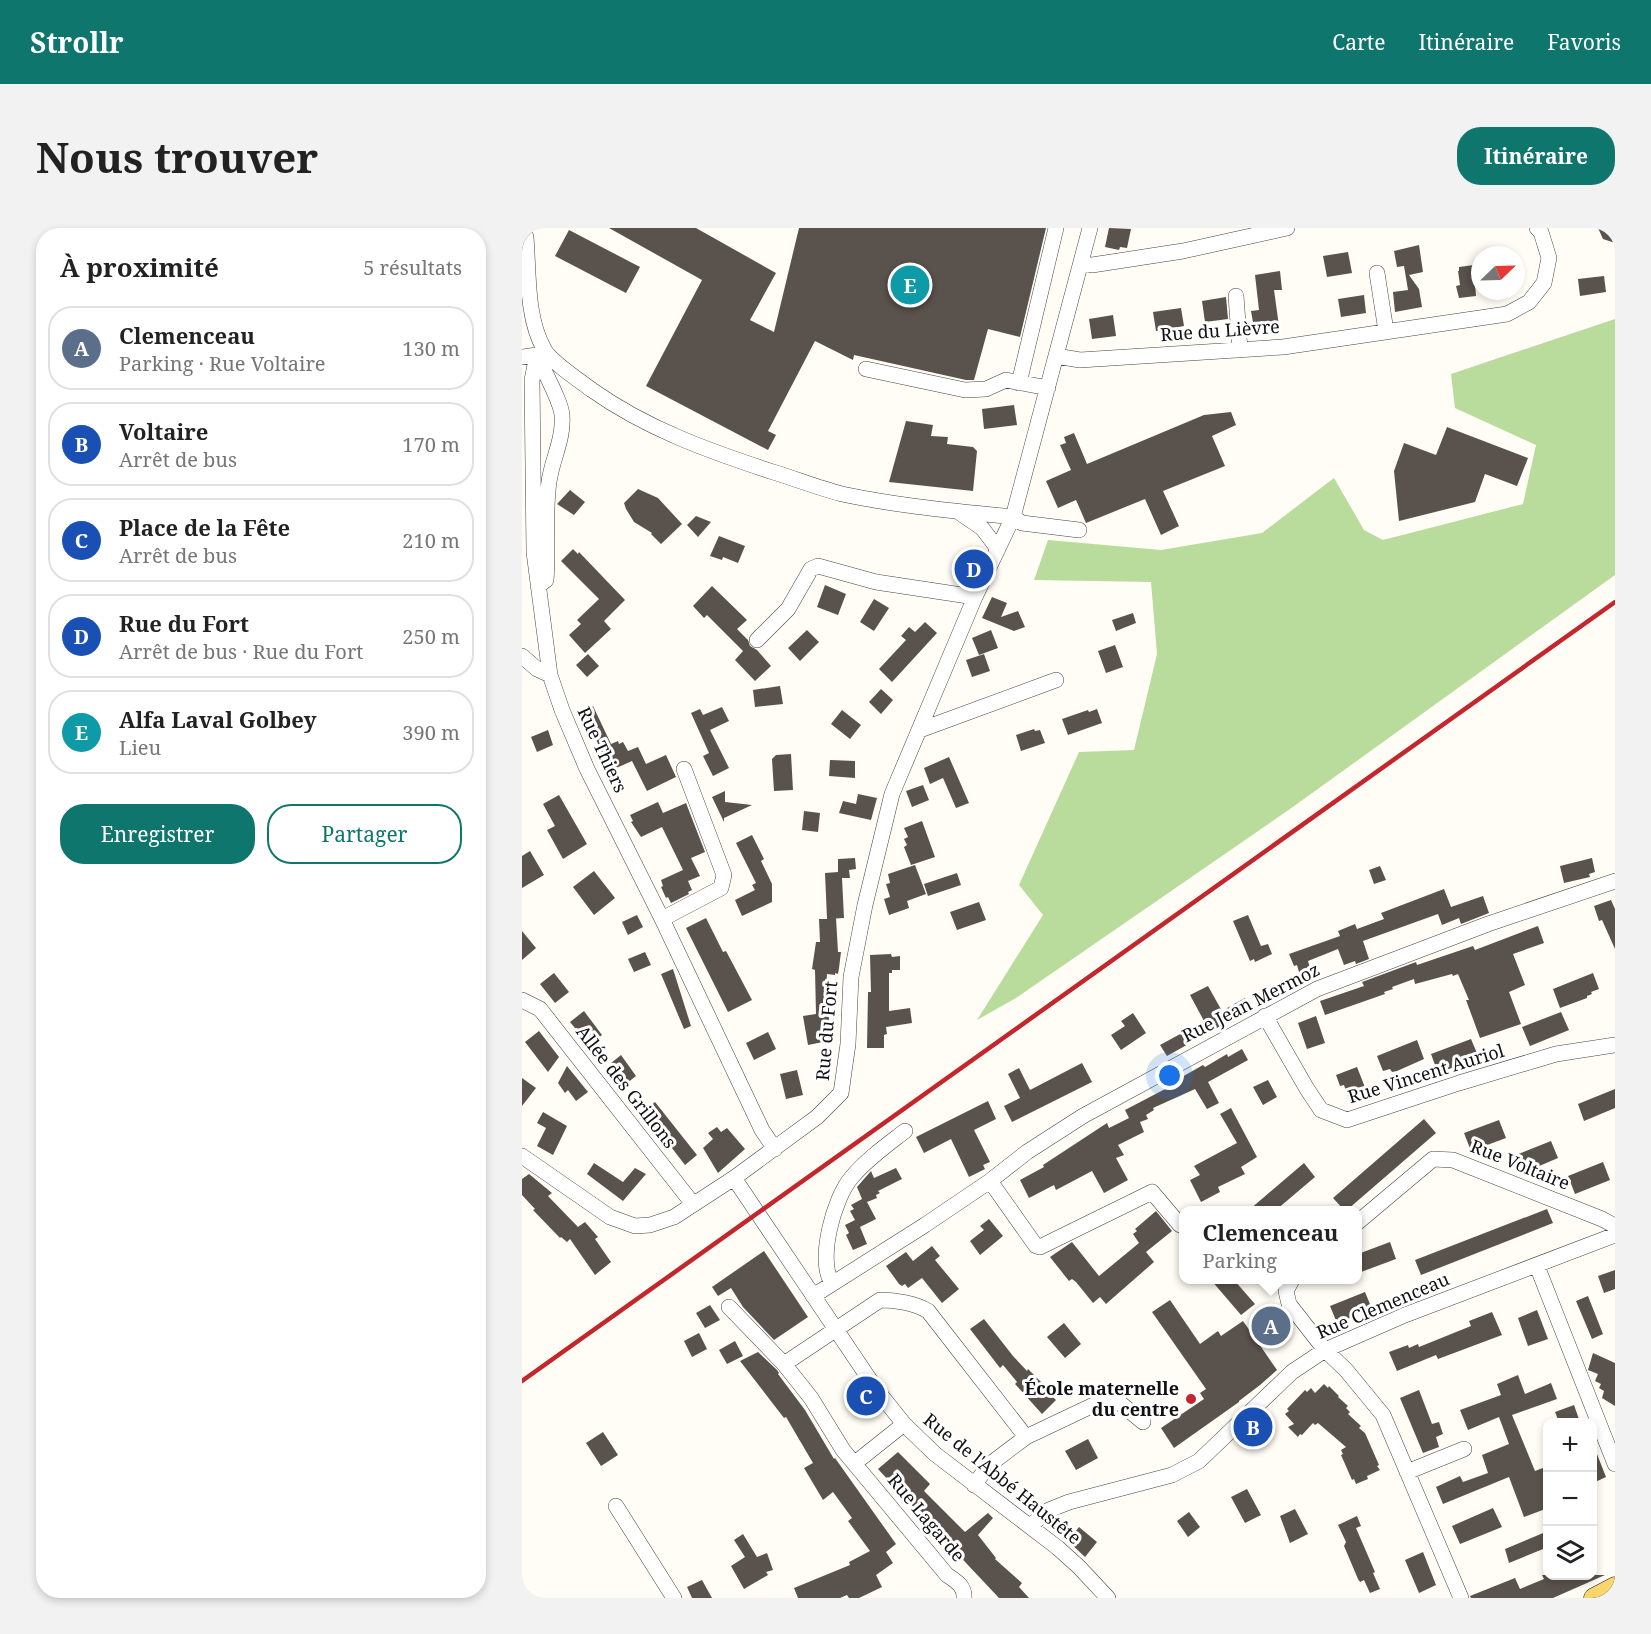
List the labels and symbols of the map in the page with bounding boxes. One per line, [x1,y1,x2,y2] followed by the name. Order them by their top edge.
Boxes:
[1471,246,1525,300] north arrow
[890,262,930,308] pin: E
[1159,314,1281,346] street label: Rue du Lièvre
[954,546,994,592] pin: D
[573,703,633,796] street label: Rue Thiers
[1178,957,1324,1047] street label: Rue Jean Mermoz
[810,980,842,1082] street label: Rue du Fort
[571,1020,682,1153] street label: Allée des Grillons
[1345,1038,1507,1108] street label: Rue Vincent Auriol
[1155,1061,1184,1090] your location
[1467,1133,1574,1195] street label: Rue Voltaire
[1313,1266,1453,1344] street label: Rue Clemenceau
[1252,1304,1290,1348] pin: A
[846,1374,886,1418] pin: C
[1025,1376,1179,1421] place label: École maternelle du centre
[1184,1392,1198,1406] marker: École maternelle du centre
[1234,1404,1272,1450] pin: B
[919,1407,1086,1549] street label: Rue de l'Abbé Haustête
[883,1468,971,1566] street label: Rue Lagarde

